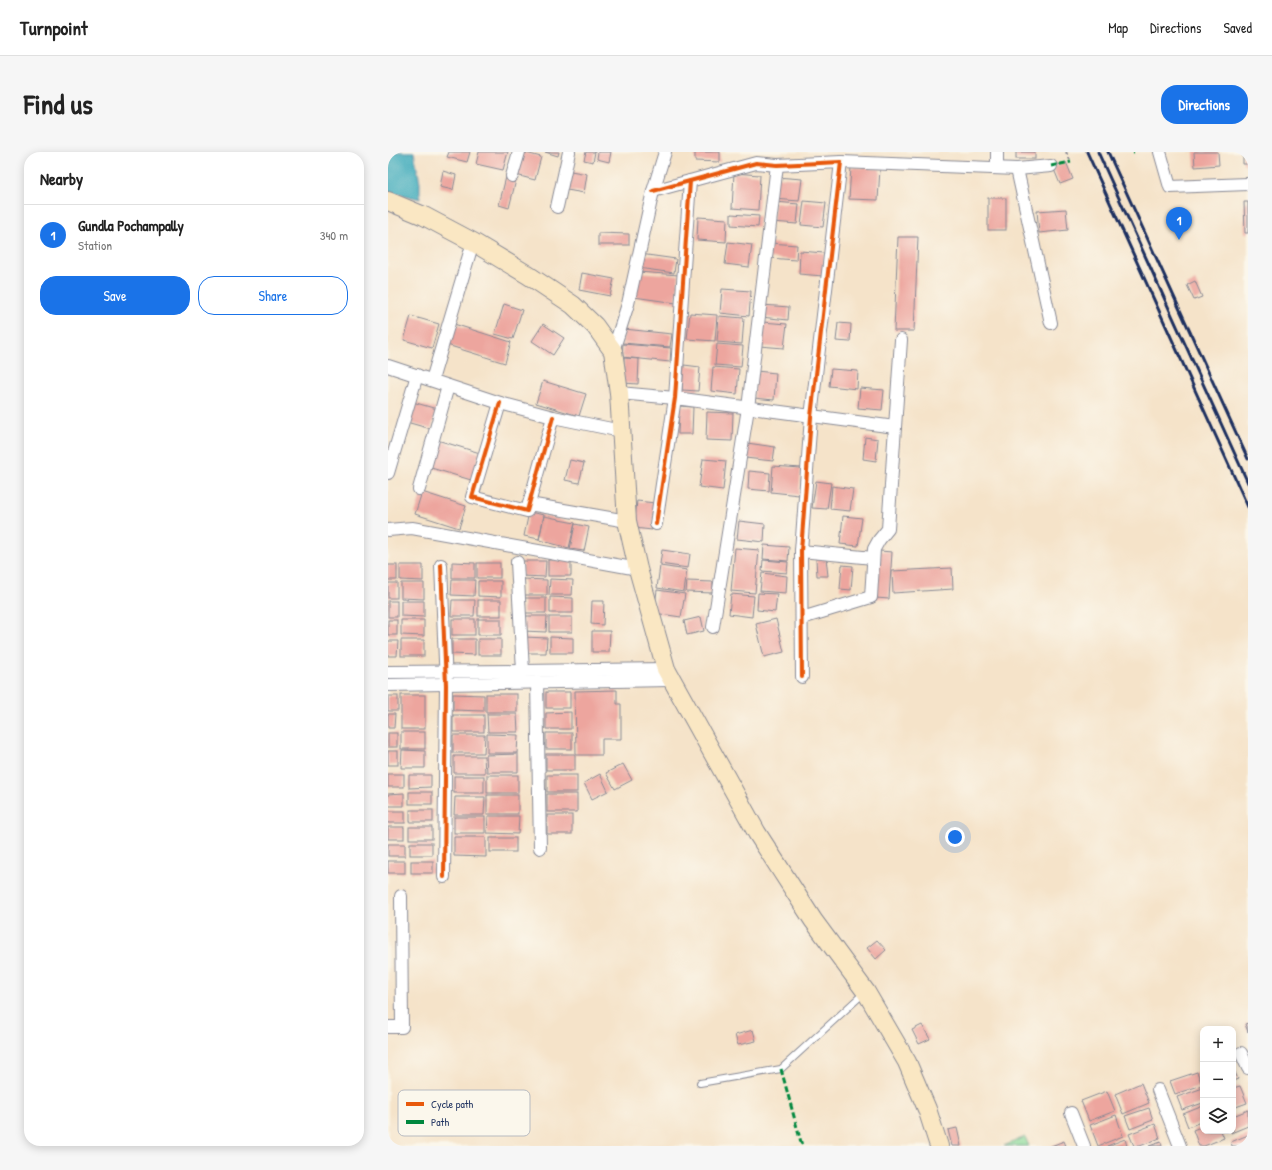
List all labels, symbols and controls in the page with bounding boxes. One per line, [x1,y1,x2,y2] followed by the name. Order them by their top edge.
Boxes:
[20,15,88,41] text: Turnpoint
[1108,18,1128,37] text: Map
[1150,18,1201,37] text: Directions
[1223,18,1252,37] text: Saved
[24,85,93,123] text: Find us
[1161,85,1248,124] button: Directions
[40,167,83,190] text: Nearby
[1166,207,1192,240] pin: 1
[78,215,184,236] text: Gundla Pochampally
[51,226,55,244] text: 1
[320,226,348,244] text: 340 m
[78,236,112,254] text: Station
[40,276,190,315] button: Save
[198,276,348,315] button: Share
[945,827,965,847] your location
[1200,1026,1236,1134] map controls
[1200,1026,1236,1062] button: +
[1200,1062,1236,1098] button: −
[398,1090,530,1136] legend
[431,1097,474,1111] text: Cycle path
[1200,1098,1236,1134] button: layers
[431,1115,449,1129] text: Path

